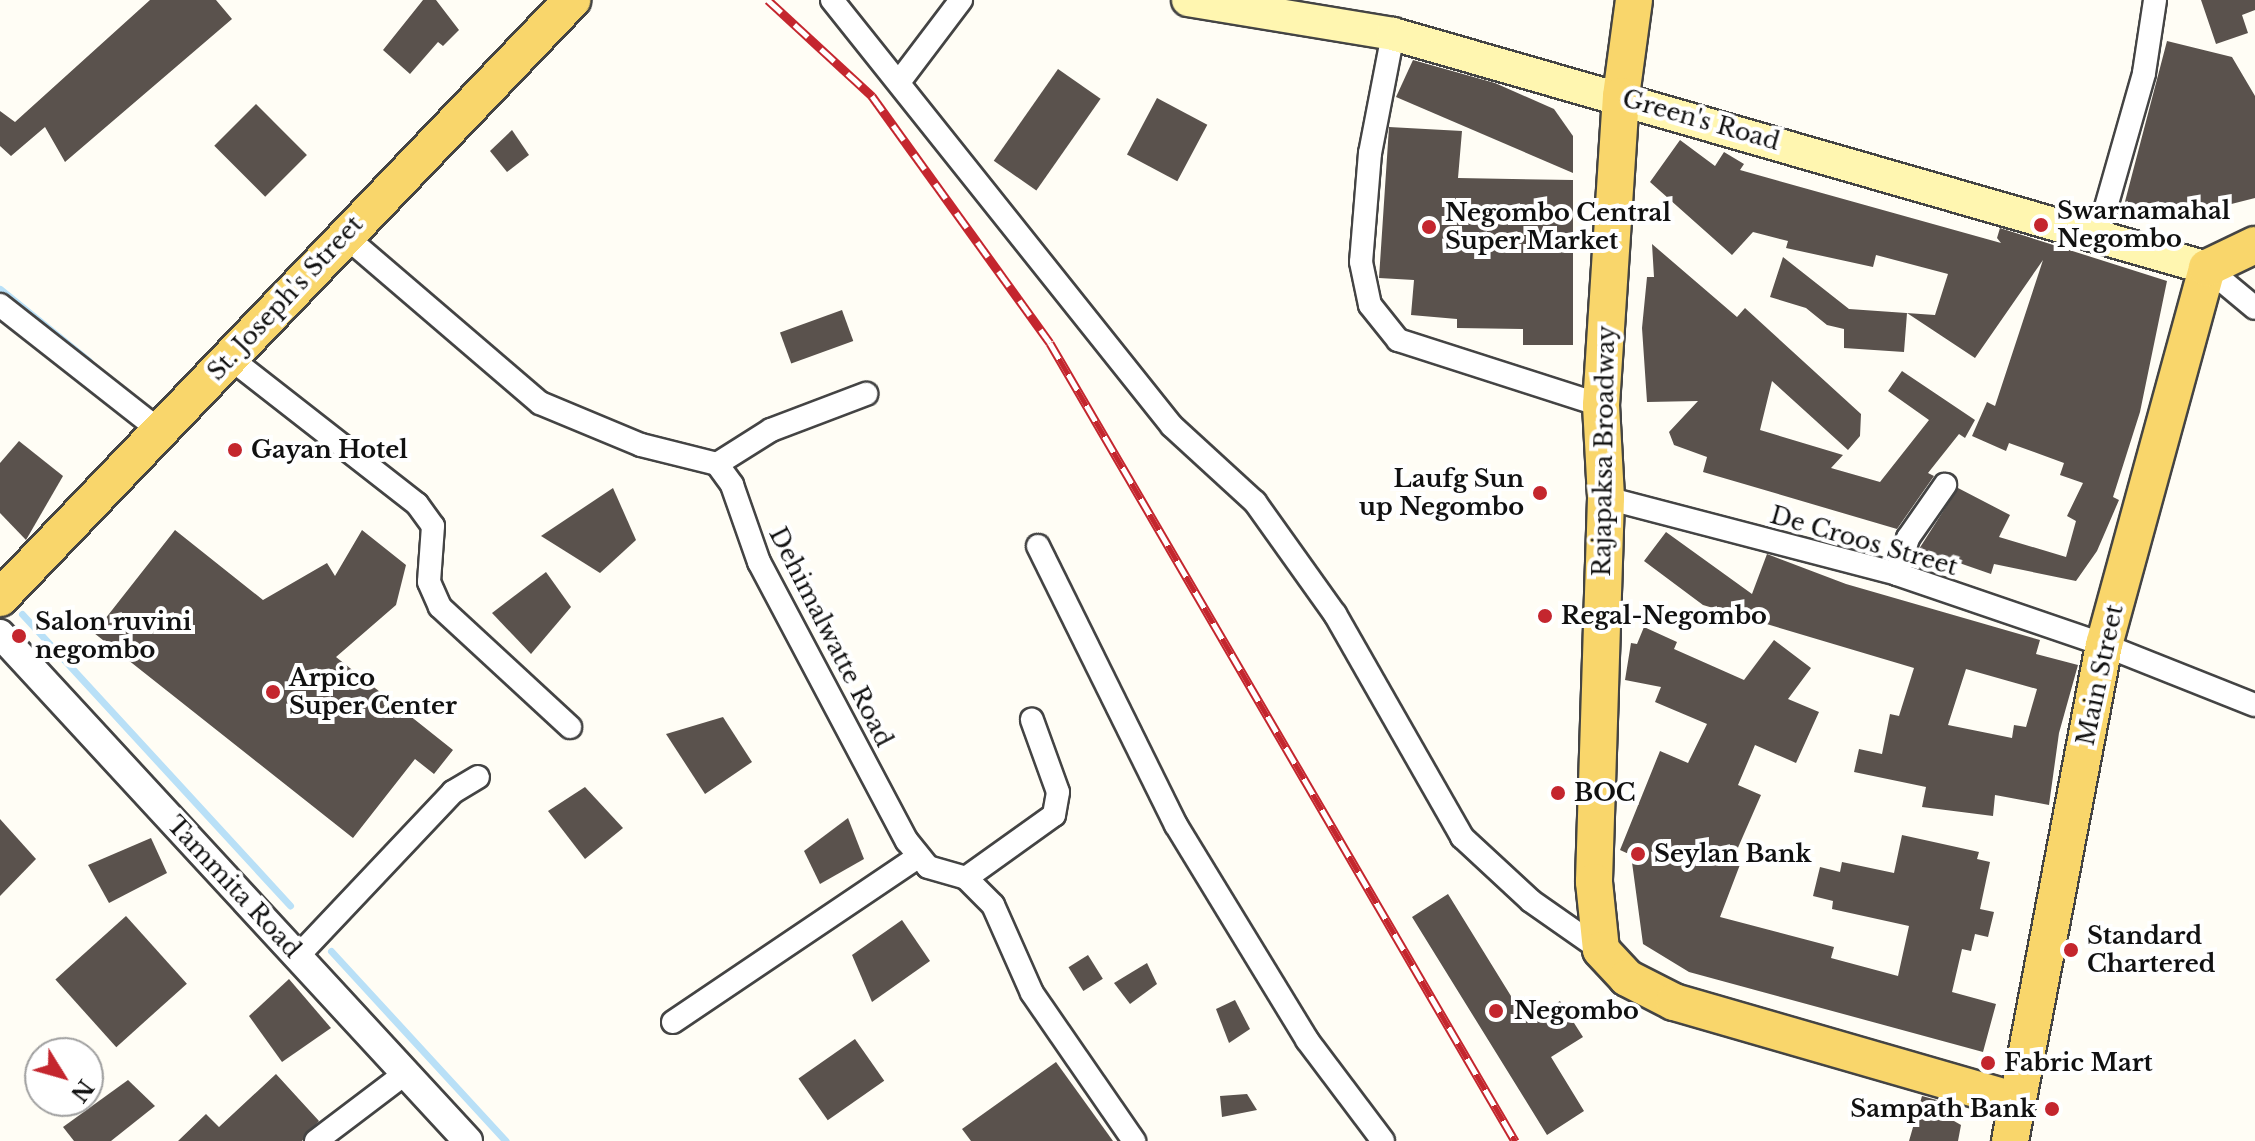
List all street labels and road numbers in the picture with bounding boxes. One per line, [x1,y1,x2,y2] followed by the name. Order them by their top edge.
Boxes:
[1619,84,1783,156] street label: Green's Road
[202,210,368,386] street label: St. Joseph's Street
[1587,325,1621,577] street label: Rajapaksa Broadway
[1767,500,1961,582] street label: De Croos Street
[763,522,899,752] street label: Dehimalwatte Road
[2071,602,2129,748] street label: Main Street
[161,810,307,964] street label: Tammita Road

